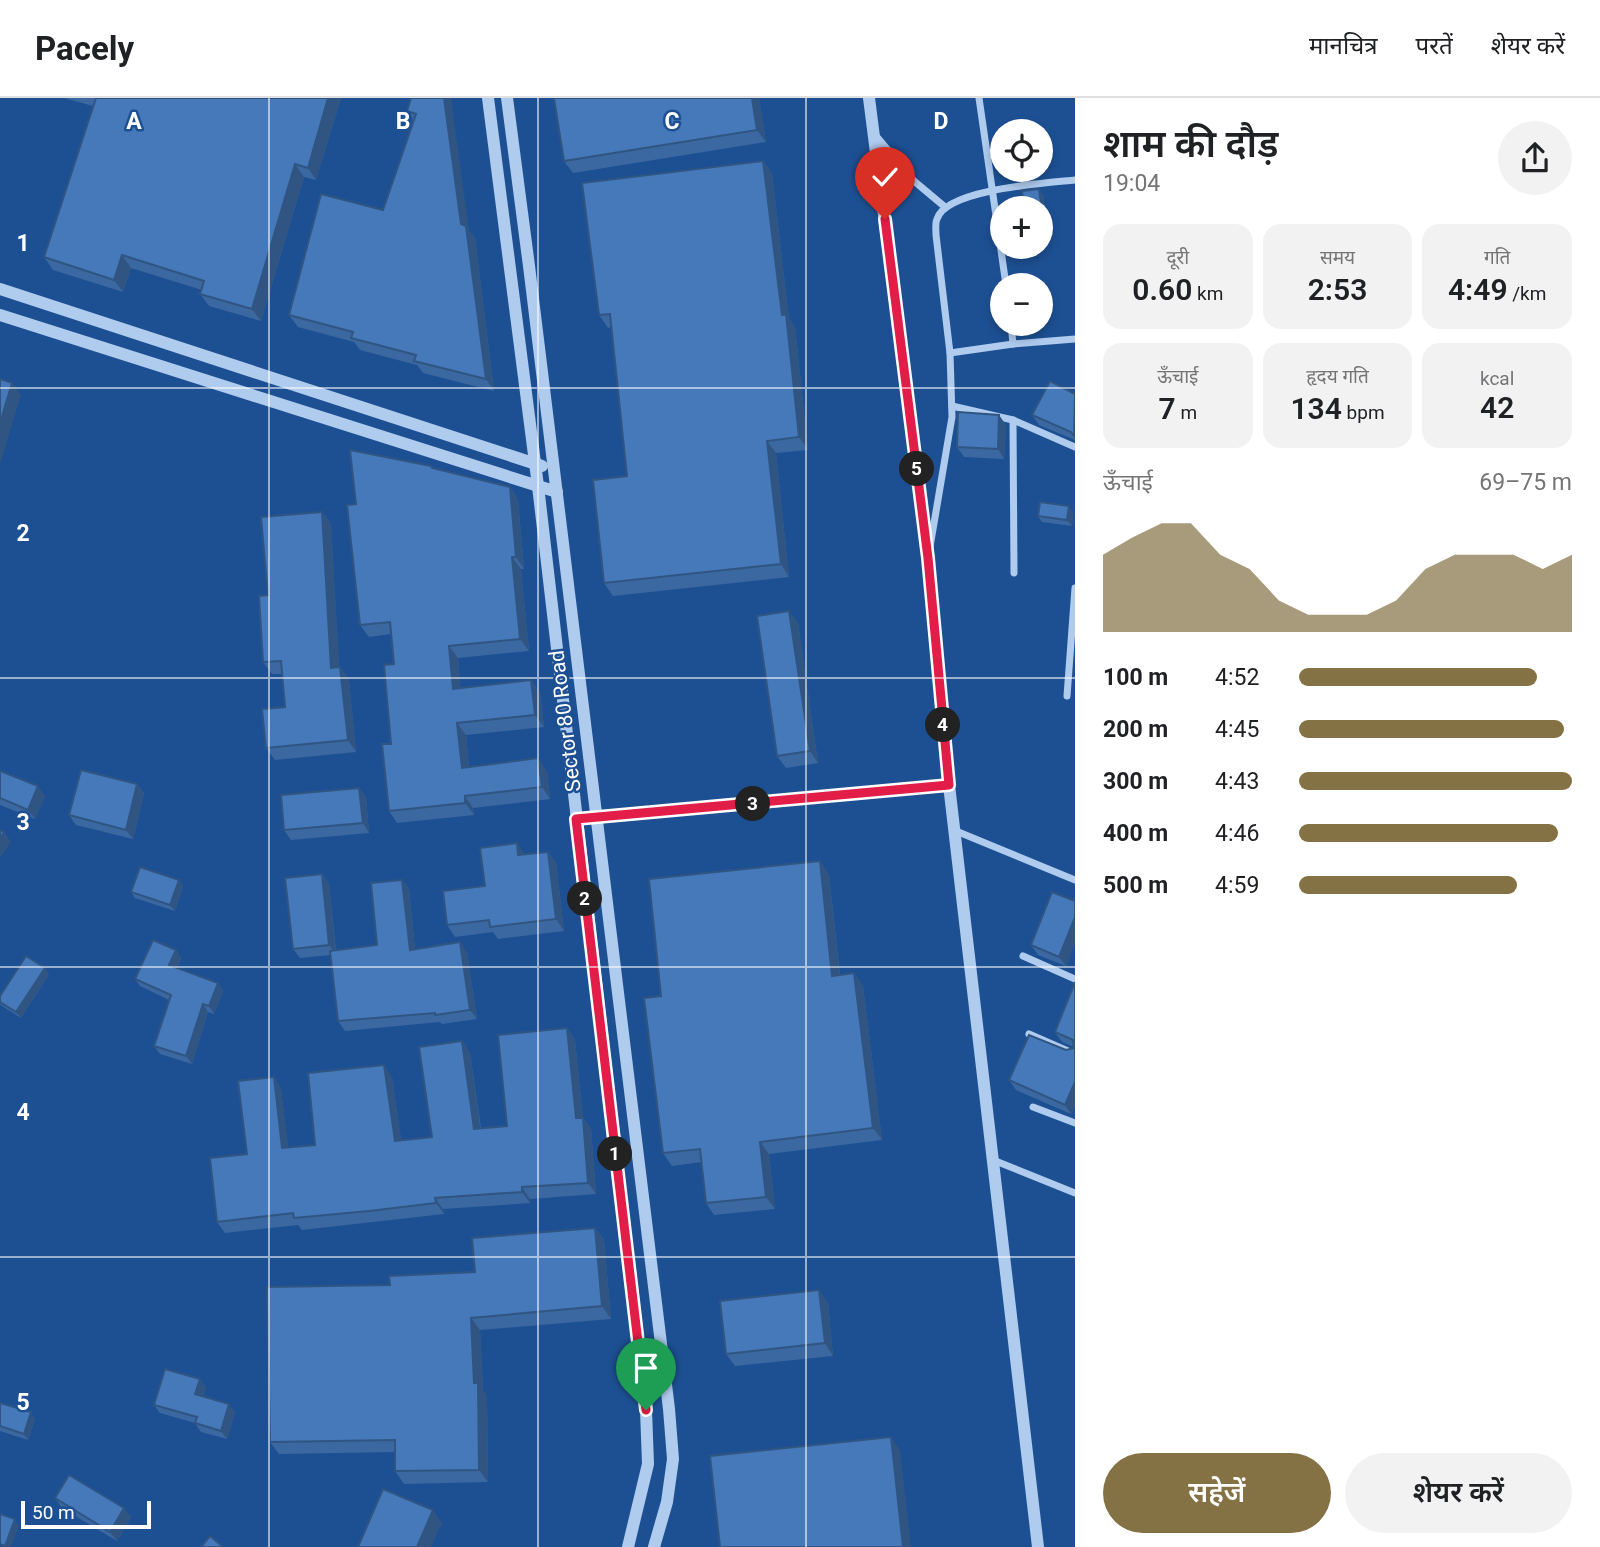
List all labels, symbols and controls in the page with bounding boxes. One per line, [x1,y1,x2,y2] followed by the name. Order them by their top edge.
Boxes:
[35,29,134,68] text: Pacely
[1309,32,1378,60] text: मानचित्र
[1416,32,1453,60] text: परतें
[1491,32,1565,60] text: शेयर करें
[126,108,142,135] text: A
[396,108,410,135] text: B
[664,108,680,135] text: C
[934,108,948,135] text: D
[990,119,1053,336] map controls
[990,119,1053,182] button: locate
[1498,121,1572,195] button: share
[1103,122,1278,166] text: शाम की दौड़
[855,147,915,219] pin
[866,158,904,196] icon: check
[1103,170,1160,197] text: 19:04
[990,196,1053,259] button: +
[16,230,30,257] text: 1
[1166,246,1189,269] text: दूरी
[1320,246,1355,269] text: समय
[1484,246,1510,269] text: गति
[1132,272,1192,307] text: 0.60
[1308,272,1367,307] text: 2:53
[1448,272,1508,307] text: 4:49
[990,273,1053,336] button: −
[1192,282,1223,305] text: km
[1508,282,1546,305] text: /km
[1157,365,1198,388] text: ऊँचाई
[1306,365,1369,388] text: हृदय गति
[1480,367,1514,390] text: kcal
[1480,390,1514,425] text: 42
[1159,391,1176,426] text: 7
[1290,391,1342,426] text: 134
[1176,401,1197,424] text: m
[1342,401,1385,424] text: bpm
[900,452,934,486] pin: 5
[911,457,922,480] text: 5
[1103,469,1153,496] text: ऊँचाई
[1479,469,1572,496] text: 69–75 m
[16,520,30,547] text: 2
[544,649,586,793] street label: Sector 80 Road
[1103,664,1168,691] text: 100 m
[1215,664,1259,691] text: 4:52
[926,708,960,742] pin: 4
[937,713,948,736] text: 4
[1103,716,1168,743] text: 200 m
[1215,716,1259,743] text: 4:45
[1103,768,1168,795] text: 300 m
[1215,768,1259,795] text: 4:43
[736,786,770,822] pin: 3
[747,792,758,815] text: 3
[16,809,30,836] text: 3
[1103,820,1168,847] text: 400 m
[1215,820,1259,847] text: 4:46
[1103,872,1168,899] text: 500 m
[1215,872,1259,899] text: 4:59
[568,882,602,916] pin: 2
[579,887,590,910] text: 2
[16,1099,30,1126] text: 4
[598,1136,632,1172] pin: 1
[609,1142,620,1165] text: 1
[616,1338,676,1410] pin
[627,1349,665,1387] icon: arrive
[16,1389,30,1416] text: 5
[1103,1453,1331,1533] button: सहेजें
[1345,1453,1572,1533] button: शेयर करें
[21,1498,150,1530] scale bar
[32,1501,75,1524] text: 50 m

